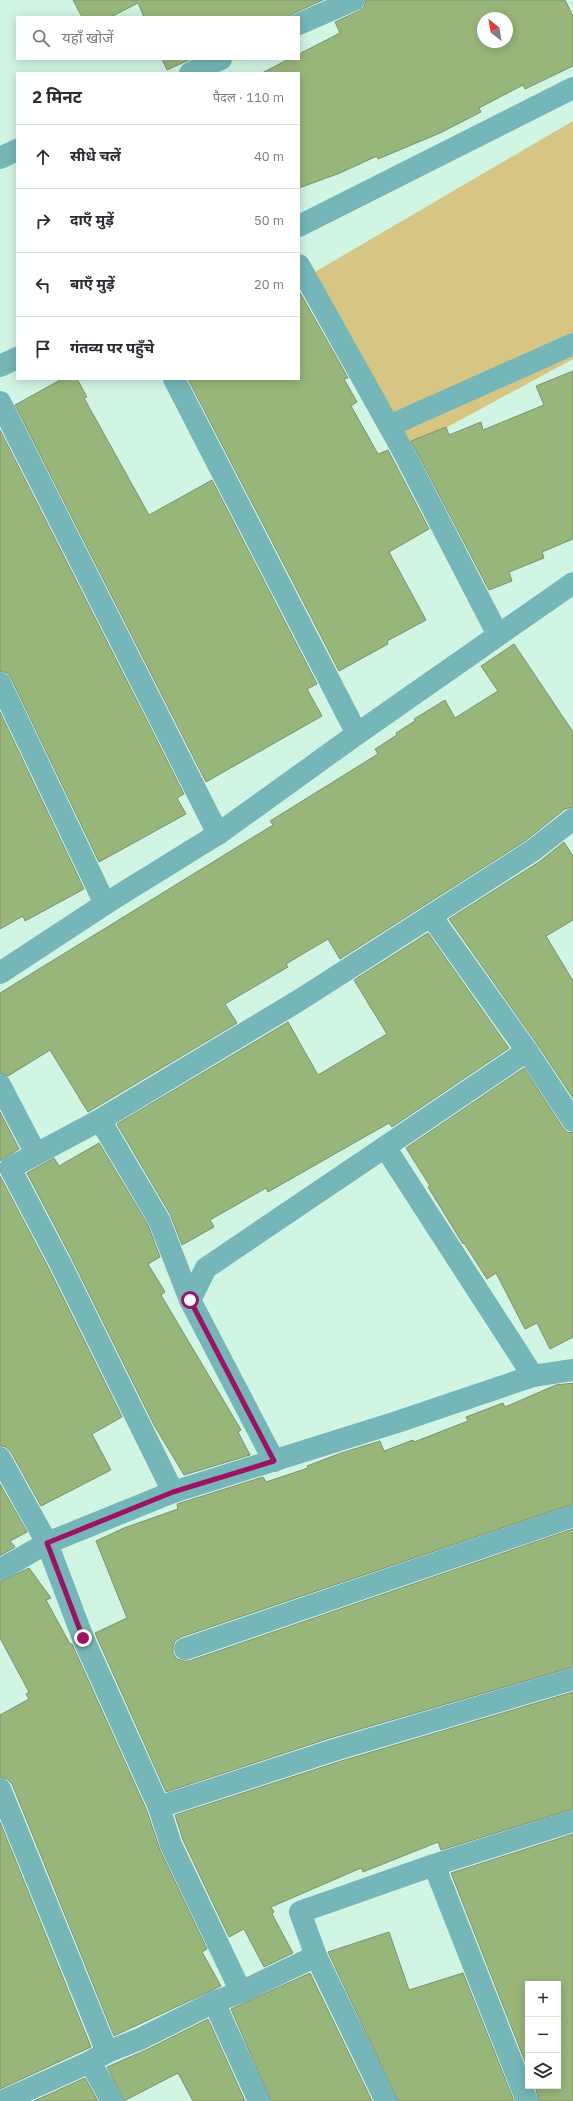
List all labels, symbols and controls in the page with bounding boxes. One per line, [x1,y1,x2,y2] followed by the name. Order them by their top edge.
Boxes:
[477,12,513,48] north arrow
[16,16,300,60] search box
[30,27,52,49] icon: search
[62,28,113,47] text: यहाँ खोजें
[32,86,82,108] text: 2 मिनट
[213,89,284,106] text: पैदल · 110 m
[32,146,54,168] icon: ahead
[70,146,121,165] text: सीधे चलें
[254,148,284,165] text: 40 m
[32,210,54,232] icon: right
[70,210,114,229] text: दाएँ मुड़ें
[254,212,284,229] text: 50 m
[32,274,54,296] icon: left
[70,274,115,293] text: बाएँ मुड़ें
[254,276,284,293] text: 20 m
[32,338,54,360] icon: arrive
[70,338,154,357] text: गंतव्य पर पहुँचे
[181,1291,199,1309] route start
[74,1629,92,1647] route end
[525,1981,561,2089] map controls
[525,1981,561,2017] button: +
[525,2017,561,2053] button: −
[525,2053,561,2089] button: layers

